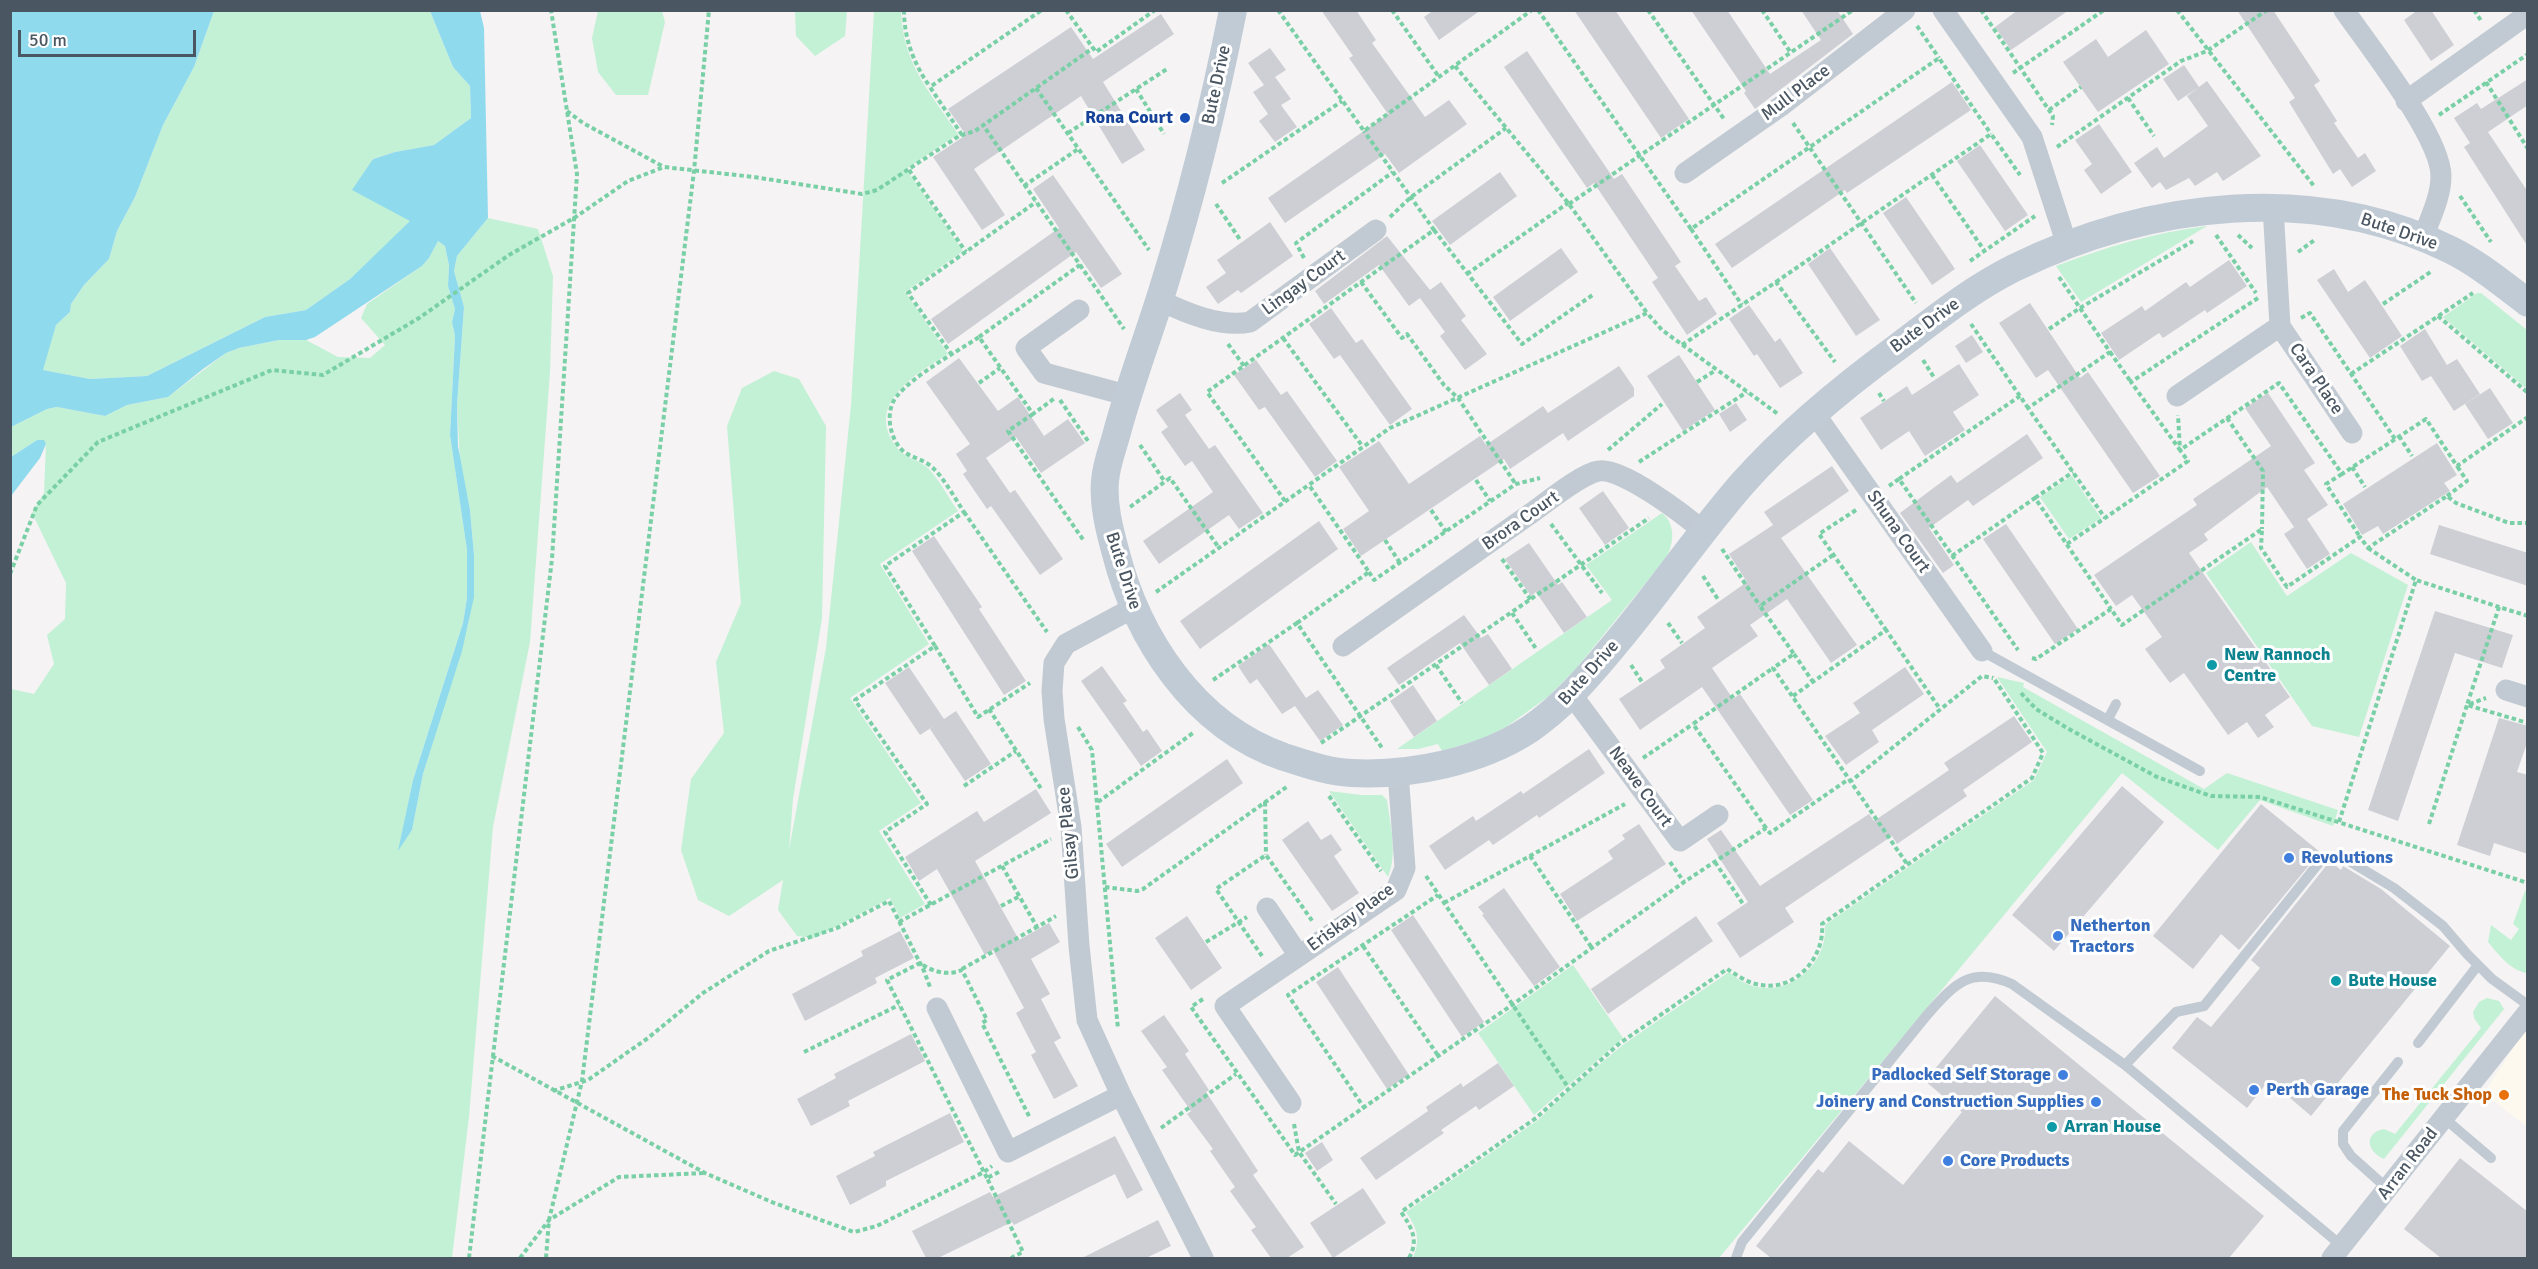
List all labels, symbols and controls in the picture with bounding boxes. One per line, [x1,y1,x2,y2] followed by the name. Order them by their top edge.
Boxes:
[21,18,200,56] scale bar
[29,29,67,51] text: 50 m
[1198,44,1236,126] street label: Bute Drive
[1757,60,1835,126] street label: Mull Place
[1085,107,1173,129] place label: Rona Court
[1178,111,1192,125] marker: Rona Court
[2358,209,2440,255] street label: Bute Drive
[1258,246,1350,320] street label: Lingay Court
[1886,294,1964,358] street label: Bute Drive
[2284,339,2348,419] street label: Cara Place
[1478,487,1564,555] street label: Brora Court
[1862,487,1934,577] street label: Shuna Court
[1100,530,1146,612] street label: Bute Drive
[1554,636,1624,710] street label: Bute Drive
[2224,644,2331,686] place label: New Rannoch Centre
[2205,658,2219,672] marker: New Rannoch Centre
[1604,743,1676,831] street label: Neave Court
[1053,786,1085,880] street label: Gilsay Place
[2301,847,2393,869] place label: Revolutions
[2282,851,2296,865] marker: Revolutions
[1303,879,1399,957] street label: Eriskay Place
[2070,915,2151,958] place label: Netherton Tractors
[2051,929,2065,943] marker: Netherton Tractors
[2348,970,2437,992] place label: Bute House
[2329,974,2343,988] marker: Bute House
[1871,1064,2051,1086] place label: Padlocked Self Storage
[2056,1068,2070,1082] marker: Padlocked Self Storage
[2266,1079,2369,1101] place label: Perth Garage
[2247,1083,2261,1097] marker: Perth Garage
[2382,1084,2492,1106] place label: The Tuck Shop
[2497,1088,2511,1102] marker: The Tuck Shop
[1816,1091,2084,1113] place label: Joinery and Construction Supplies
[2089,1095,2103,1109] marker: Joinery and Construction Supplies
[2064,1116,2161,1138] place label: Arran House
[2045,1120,2059,1134] marker: Arran House
[2373,1124,2443,1204] street label: Arran Road
[1960,1150,2069,1172] place label: Core Products
[1941,1154,1955,1168] marker: Core Products

